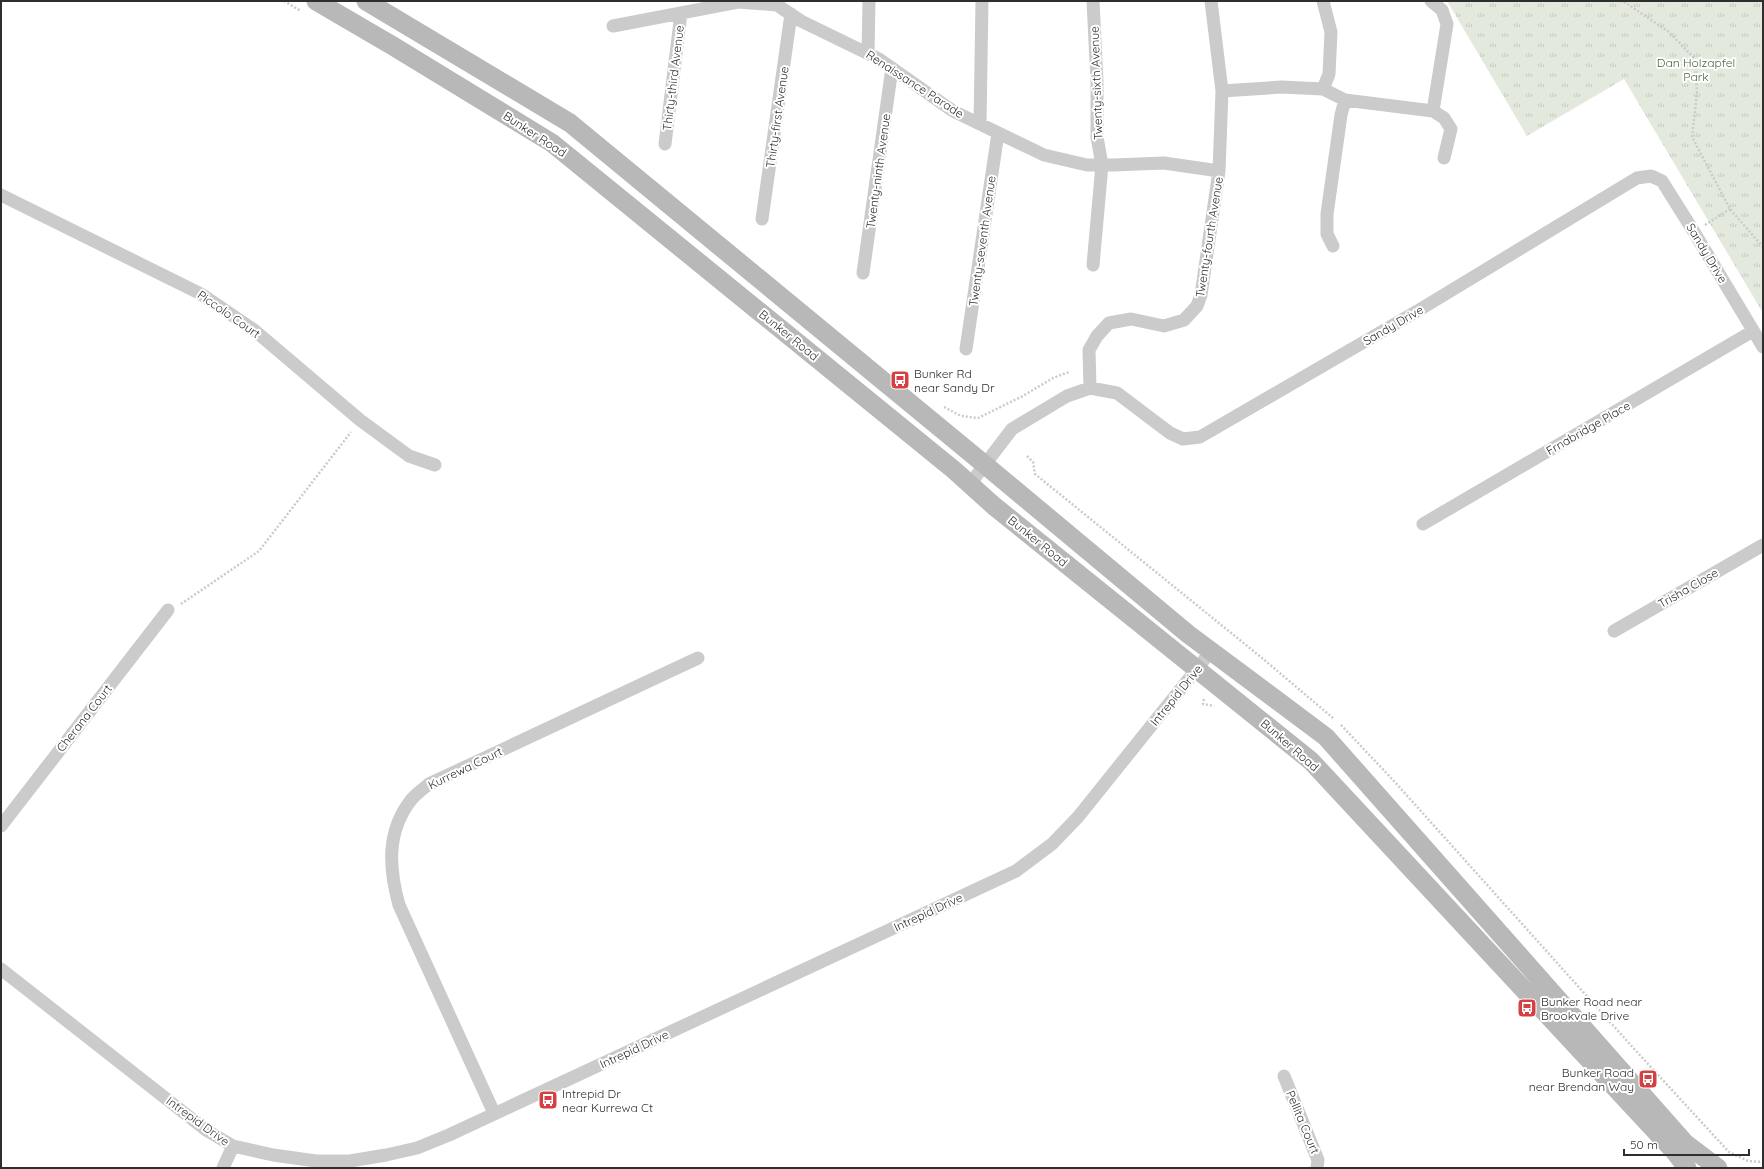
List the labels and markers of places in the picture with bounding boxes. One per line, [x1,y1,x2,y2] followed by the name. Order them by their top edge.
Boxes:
[914,366,995,395] place label: Bunker Rd near Sandy Dr
[889,369,911,391] bus stop icon: Bunker Rd near Sandy Dr
[1541,994,1642,1023] place label: Bunker Road near Brookvale Drive
[1516,997,1538,1019] bus stop icon: Bunker Road near Brookvale Drive
[1529,1065,1634,1094] place label: Bunker Road near Brendan Way
[1637,1068,1659,1090] bus stop icon: Bunker Road near Brendan Way
[562,1086,653,1115] place label: Intrepid Dr near Kurrewa Ct
[537,1089,559,1111] bus stop icon: Intrepid Dr near Kurrewa Ct

